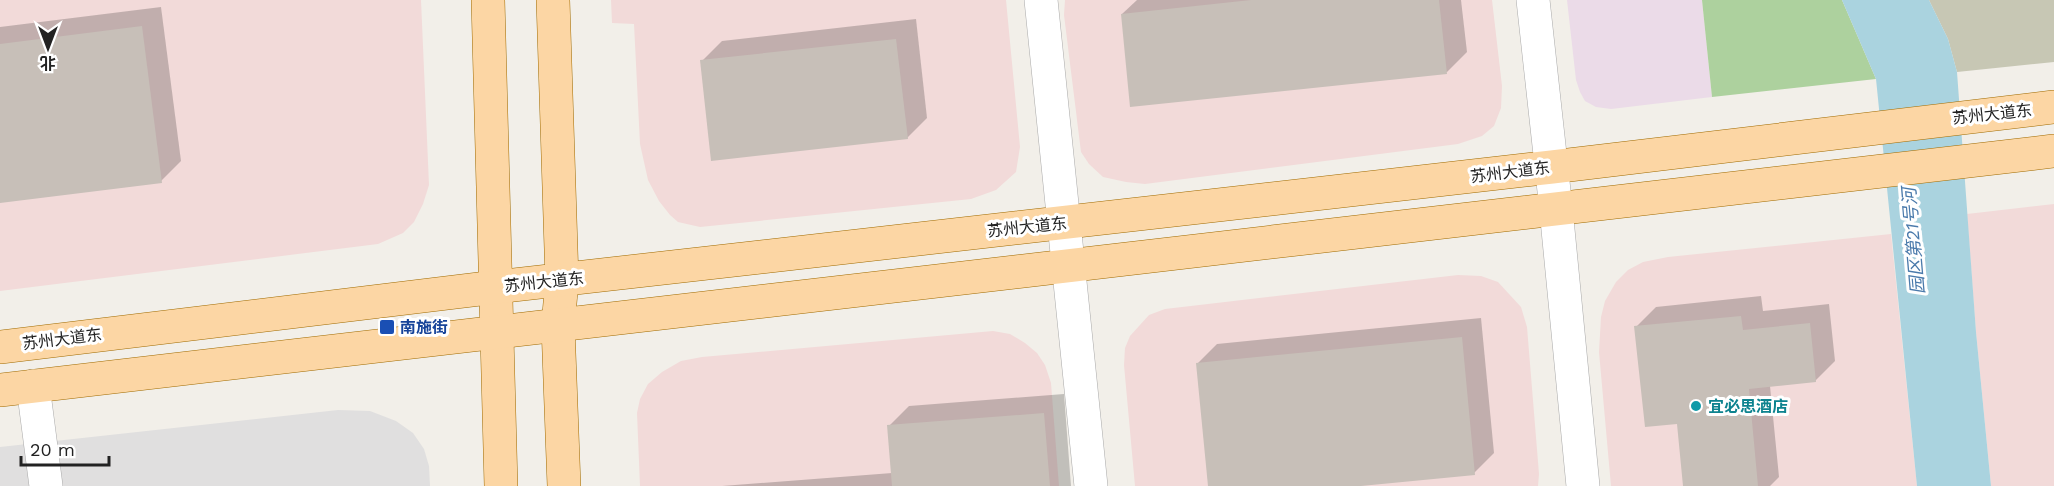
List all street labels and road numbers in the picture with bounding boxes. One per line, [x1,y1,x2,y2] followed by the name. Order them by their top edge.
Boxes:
[1951,100,2033,128] street label: 苏州大道东
[1469,158,1551,186] street label: 苏州大道东
[986,213,1068,241] street label: 苏州大道东
[503,268,585,296] street label: 苏州大道东
[21,325,103,353] street label: 苏州大道东

